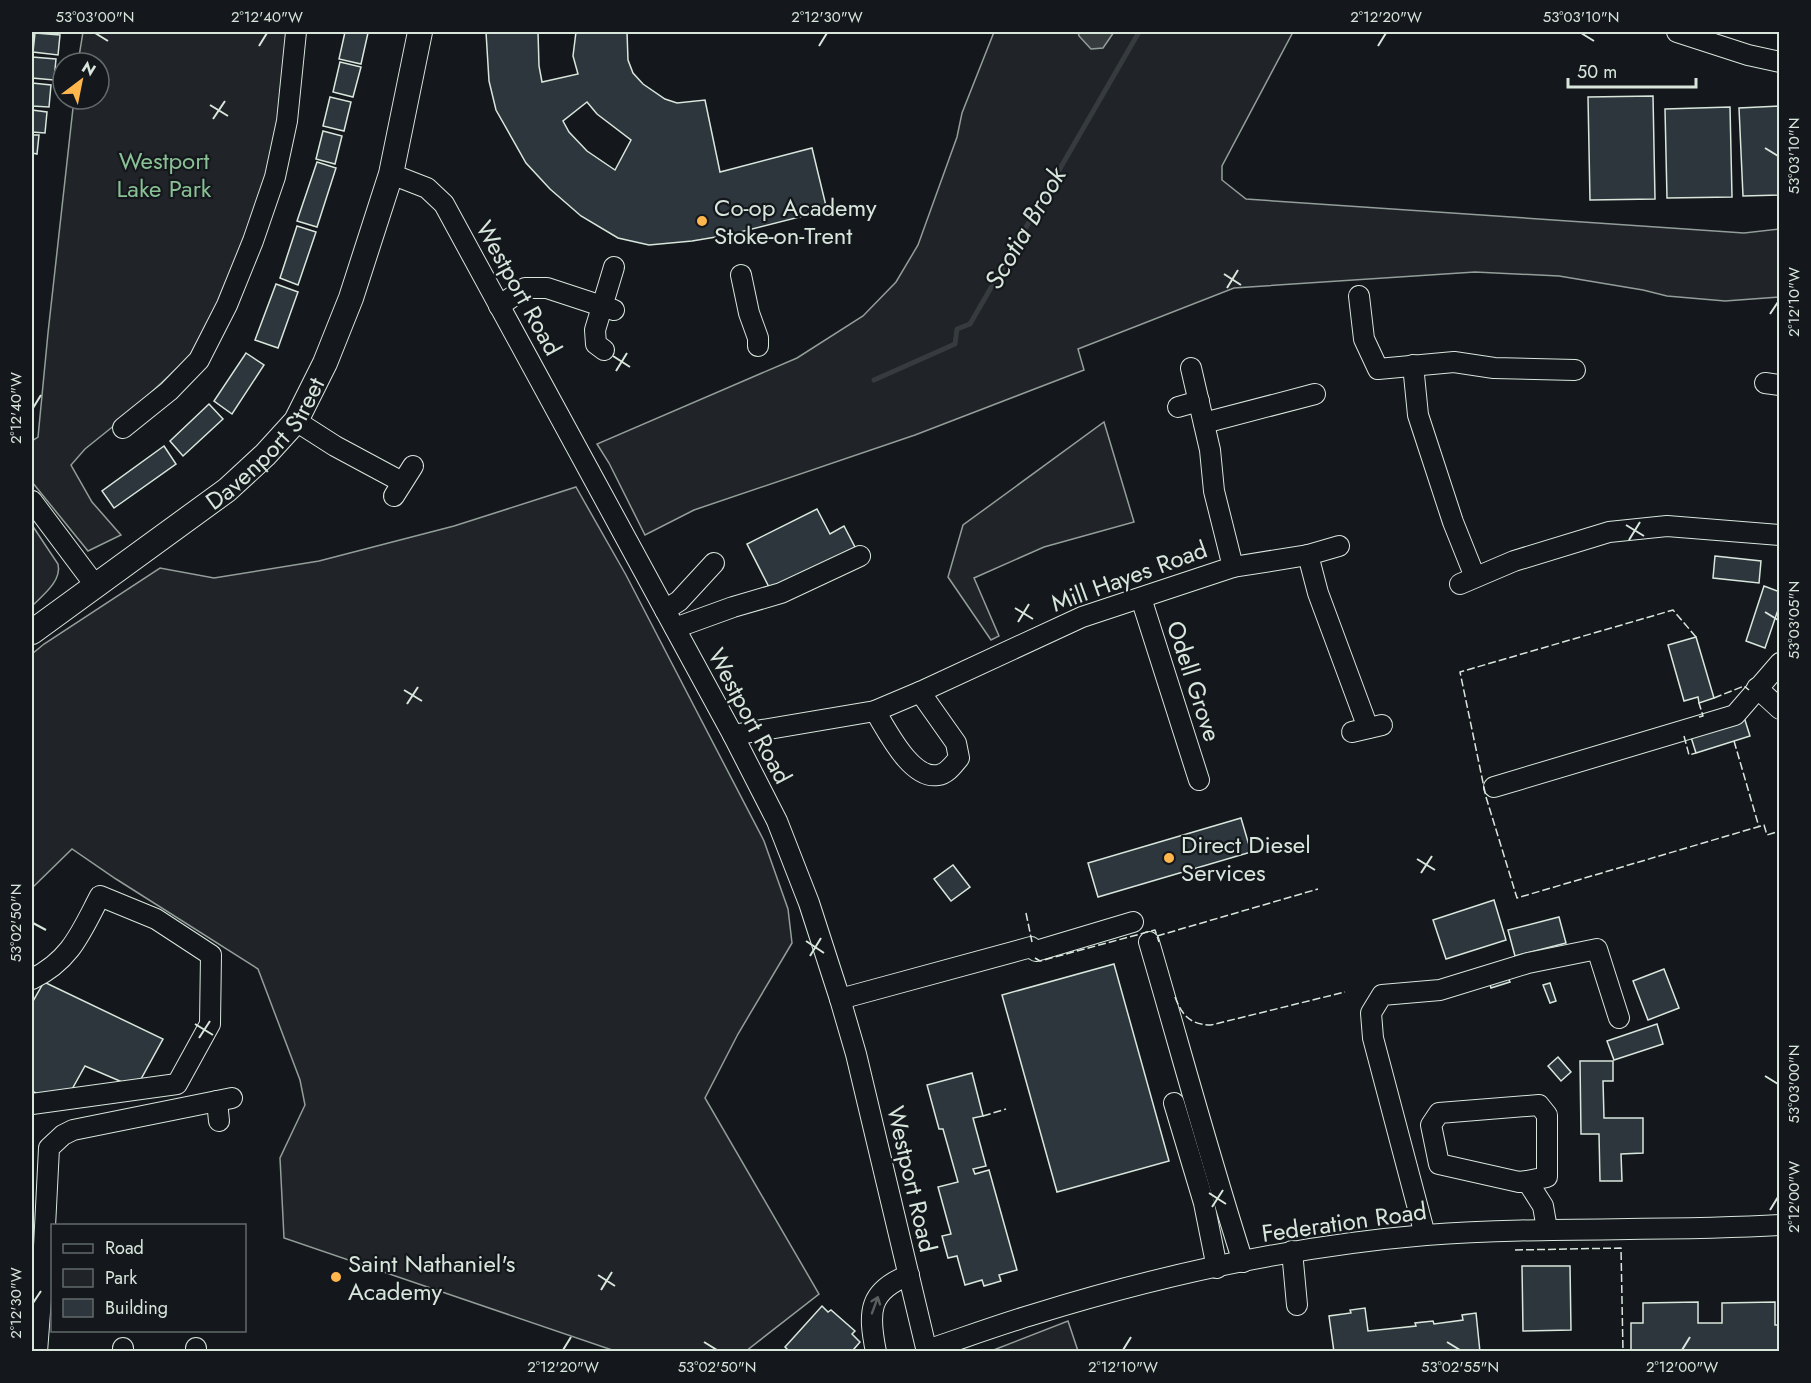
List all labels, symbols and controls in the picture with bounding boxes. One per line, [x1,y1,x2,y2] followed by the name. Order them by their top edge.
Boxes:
[56,6,134,28] text: 53°03'00"N
[231,6,303,28] text: 2°12'40"W
[791,6,863,28] text: 2°12'30"W
[1350,6,1422,28] text: 2°12'20"W
[1543,6,1619,28] text: 53°03'10"N
[51,51,111,111] north arrow
[1568,51,1696,89] scale bar
[77,56,100,82] text: N
[1577,59,1617,85] text: 50 m
[1783,118,1805,194] text: 53°03'10"N
[117,143,212,206] park label: Westport Lake Park
[975,158,1076,296] water label: Scotia Brook
[714,190,877,253] place label: Co-op Academy Stoke-on-Trent
[467,214,571,362] street label: Westport Road
[695,214,709,228] marker: Co-op Academy Stoke-on-Trent
[1783,267,1805,337] text: 2°12'10"W
[198,371,333,518] street label: Davenport Street
[5,372,27,444] text: 2°12'40"W
[1046,532,1212,620] street label: Mill Hayes Road
[1783,581,1805,659] text: 53°03'05"N
[1158,616,1230,746] street label: Odell Grove
[699,642,801,790] street label: Westport Road
[1181,827,1311,890] place label: Direct Diesel Services
[1162,851,1176,865] marker: Direct Diesel Services
[5,884,27,962] text: 53°02'50"N
[1783,1045,1805,1123] text: 53°03'00"N
[878,1102,946,1256] street label: Westport Road
[1783,1161,1805,1233] text: 2°12'00"W
[1259,1193,1429,1251] street label: Federation Road
[51,1224,246,1332] legend
[105,1235,144,1261] text: Road
[348,1246,515,1309] place label: Saint Nathaniel's Academy
[105,1265,137,1291] text: Park
[5,1267,27,1339] text: 2°12'30"W
[329,1270,343,1284] marker: Saint Nathaniel's Academy
[105,1295,168,1321] text: Building
[870,1296,881,1314] one-way arrow
[527,1356,599,1378] text: 2°12'20"W
[678,1356,756,1378] text: 53°02'50"N
[1088,1356,1158,1378] text: 2°12'10"W
[1421,1356,1499,1378] text: 53°02'55"N
[1646,1356,1718,1378] text: 2°12'00"W

